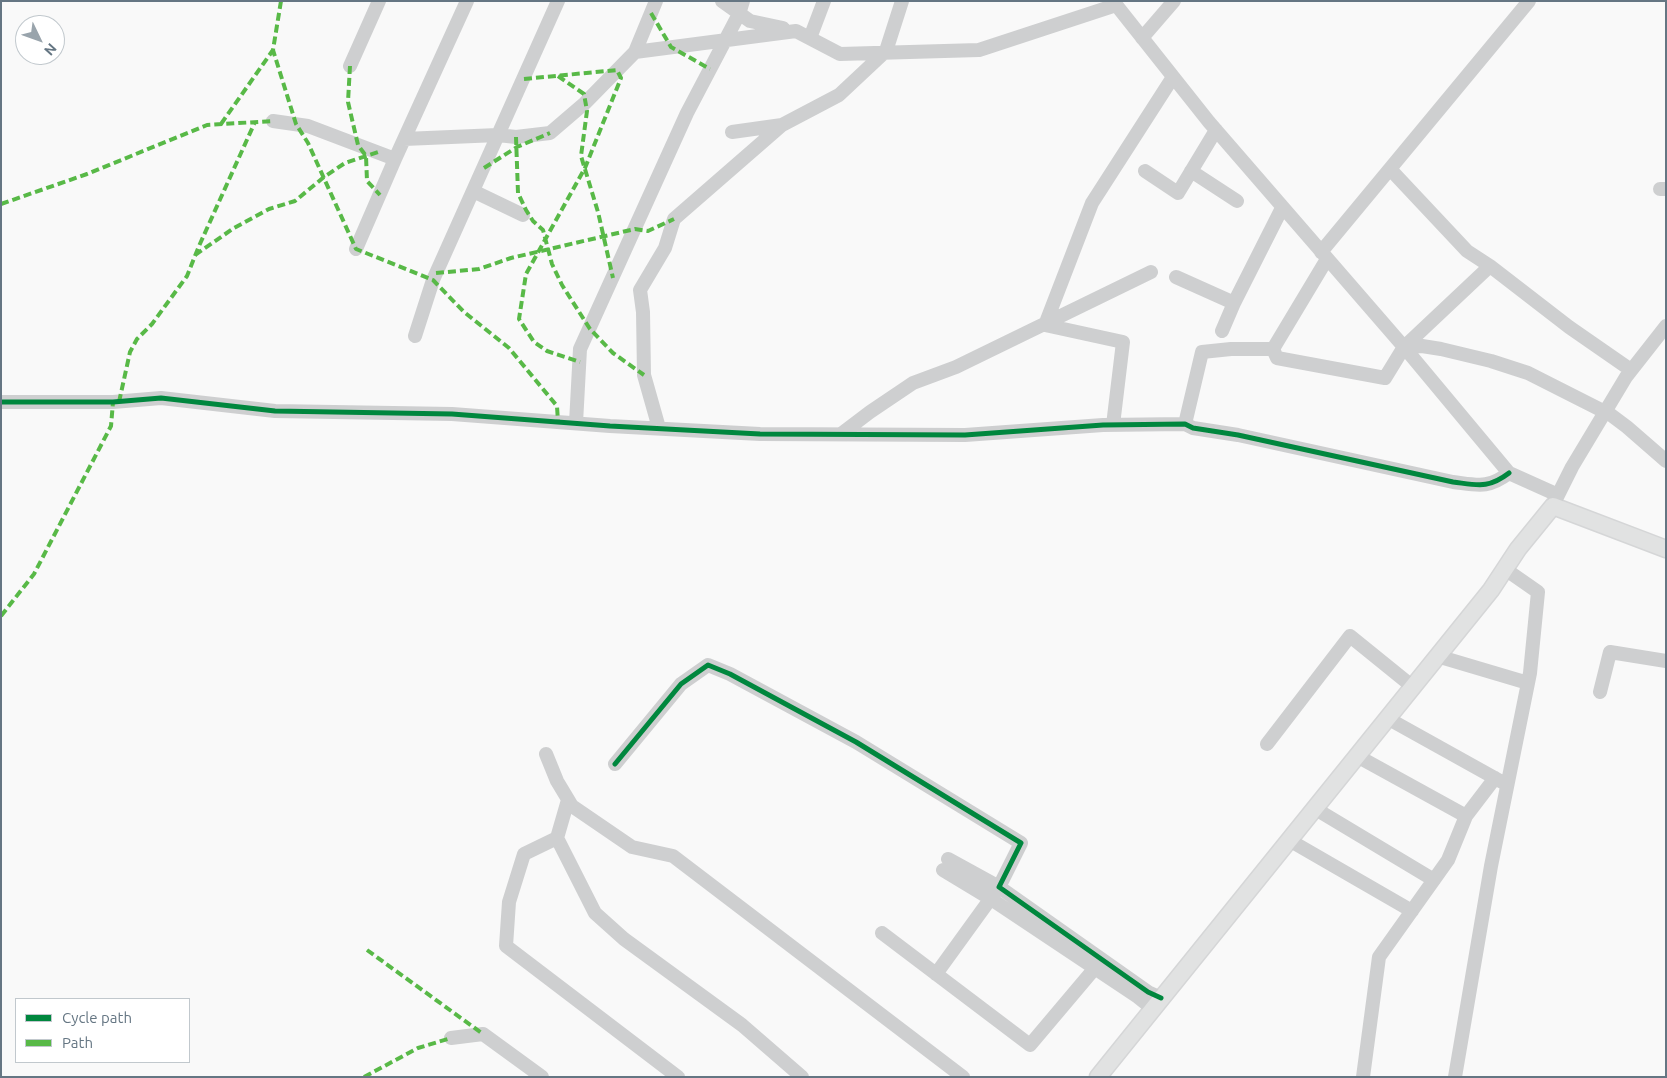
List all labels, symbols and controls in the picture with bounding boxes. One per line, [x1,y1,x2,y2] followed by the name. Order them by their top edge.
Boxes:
[15,15,65,65] north arrow
[41,40,60,59] text: N
[15,998,190,1063] legend
[62,1009,132,1026] text: Cycle path
[62,1034,93,1051] text: Path

